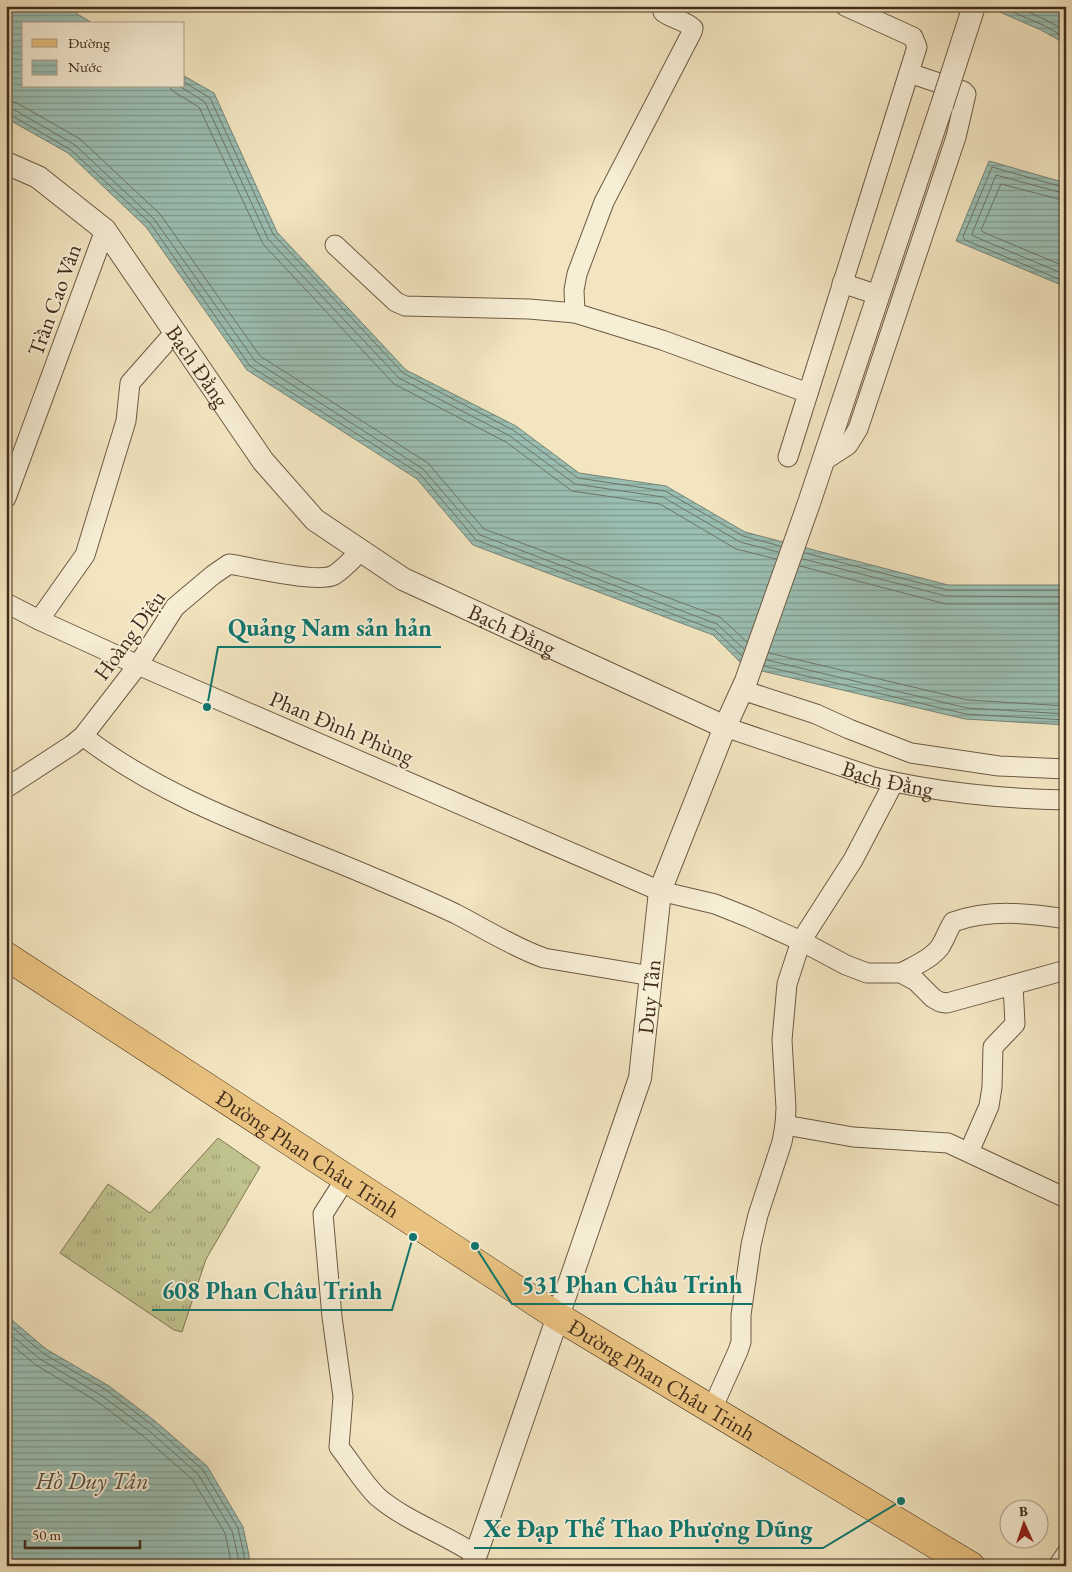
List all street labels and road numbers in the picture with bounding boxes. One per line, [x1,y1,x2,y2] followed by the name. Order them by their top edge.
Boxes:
[21,240,88,360] street label: Trần Cao Vân
[159,320,236,413] street label: Bạch Đằng
[87,584,172,686] street label: Hoàng Diệu
[464,597,561,662] street label: Bạch Đằng
[265,684,419,771] street label: Phan Đình Phùng
[838,754,936,804] street label: Bạch Đằng
[631,957,668,1036] street label: Duy Tân
[210,1083,405,1225] street label: Đường Phan Châu Trinh
[563,1312,761,1448] street label: Đường Phan Châu Trinh

